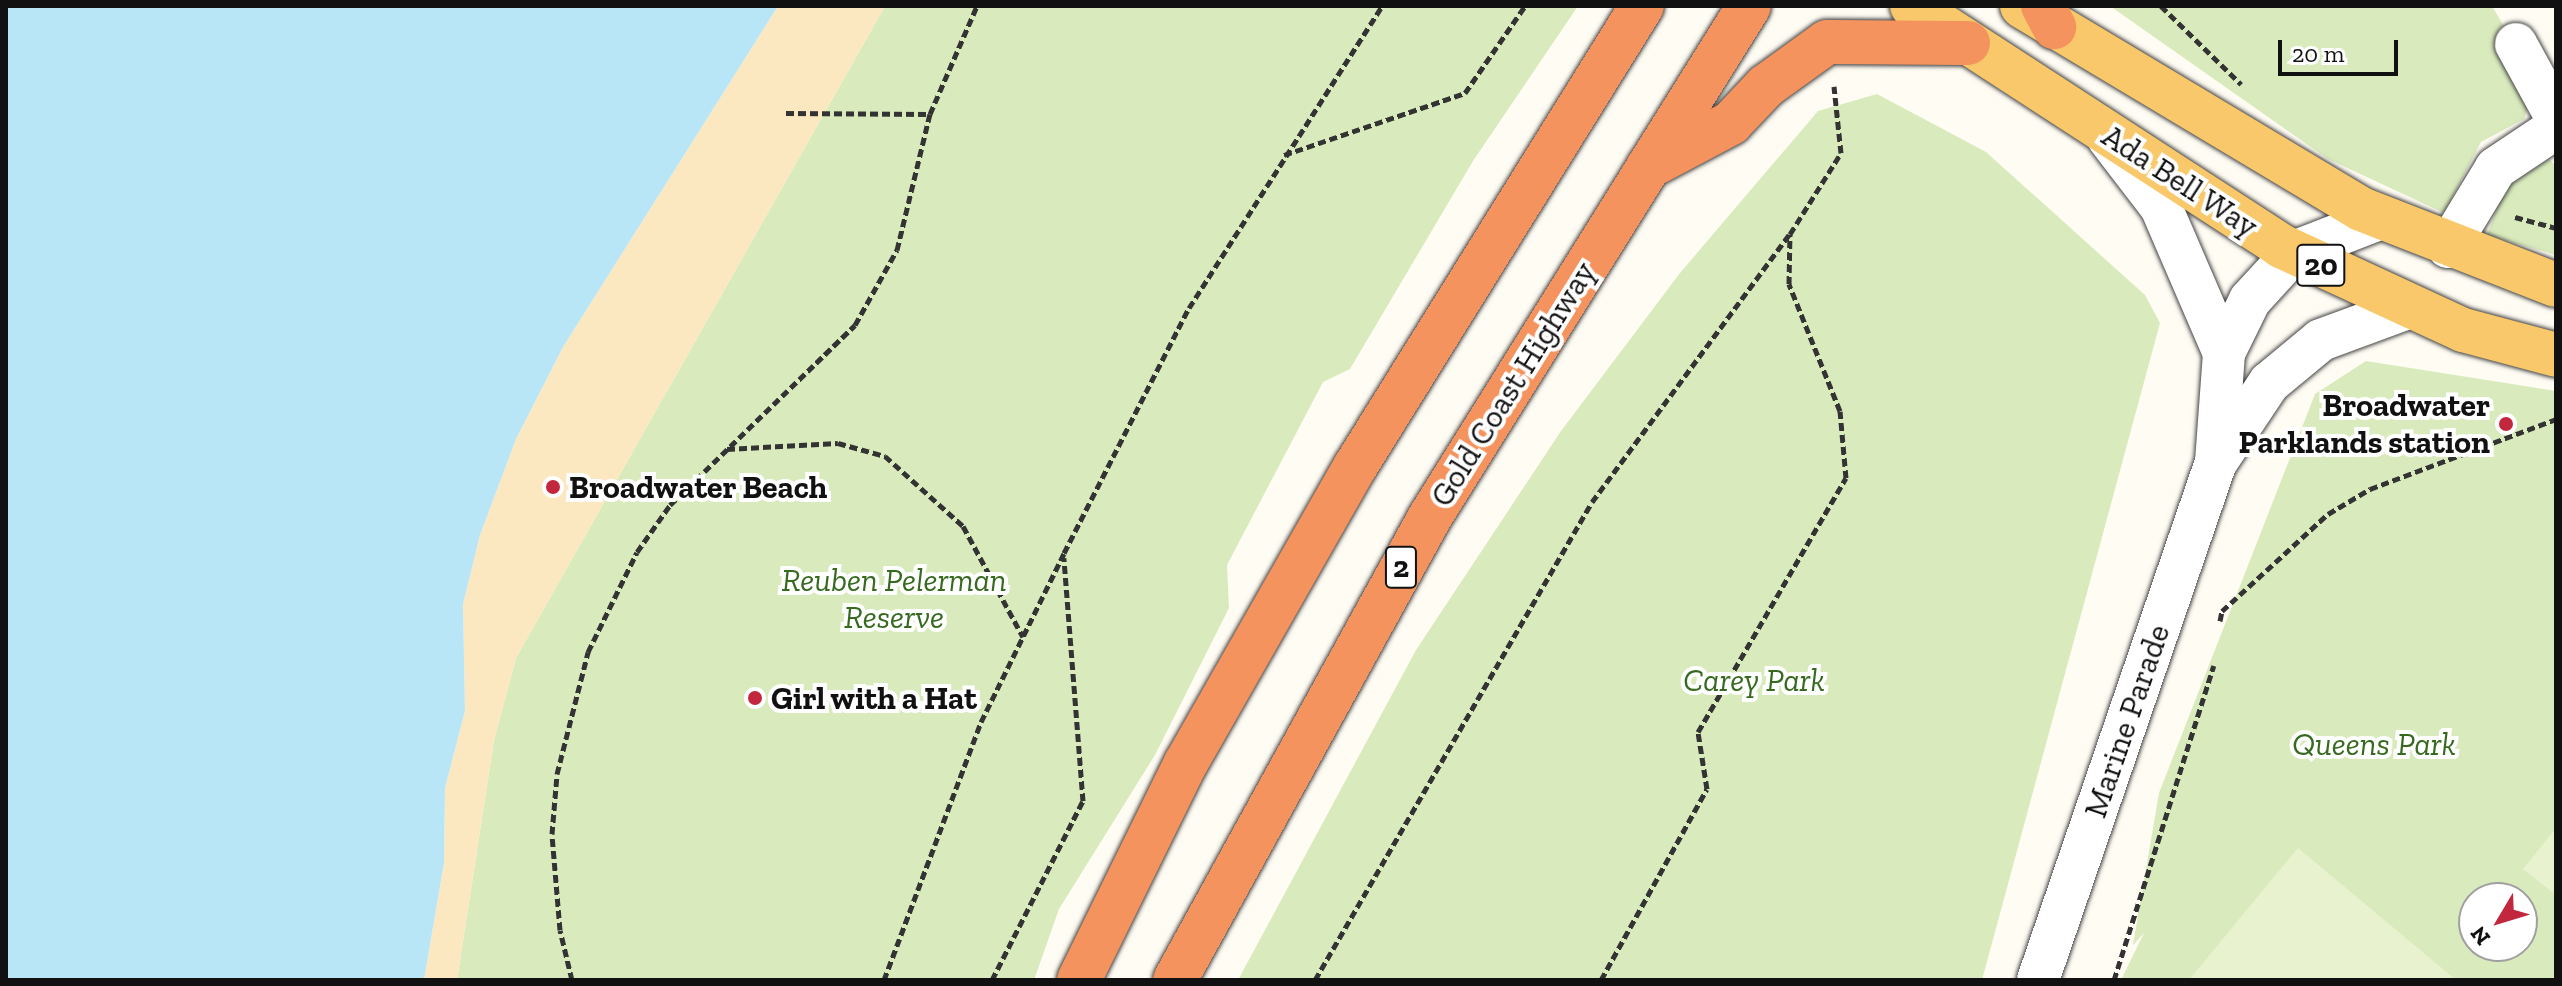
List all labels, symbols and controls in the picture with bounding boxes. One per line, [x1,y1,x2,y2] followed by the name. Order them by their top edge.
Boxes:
[2282,24,2402,74] scale bar
[2292,39,2344,68] text: 20 m
[2095,116,2265,246] street label: Ada Bell Way
[2295,239,2347,291] road number: 20
[1422,255,1604,513] street label: Gold Coast Highway
[2238,387,2490,462] place label: Broadwater Parklands station
[2497,415,2515,433] marker: Broadwater Parklands station
[569,468,828,506] place label: Broadwater Beach
[544,478,562,496] marker: Broadwater Beach
[1383,541,1419,593] road number: 2
[781,562,1007,637] park label: Reuben Pelerman Reserve
[2076,619,2178,823] street label: Marine Parade
[1683,661,1825,699] park label: Carey Park
[771,679,978,717] place label: Girl with a Hat
[746,689,764,707] marker: Girl with a Hat
[2292,725,2456,763] park label: Queens Park
[2458,882,2538,962] north arrow
[2464,921,2496,951] text: N

